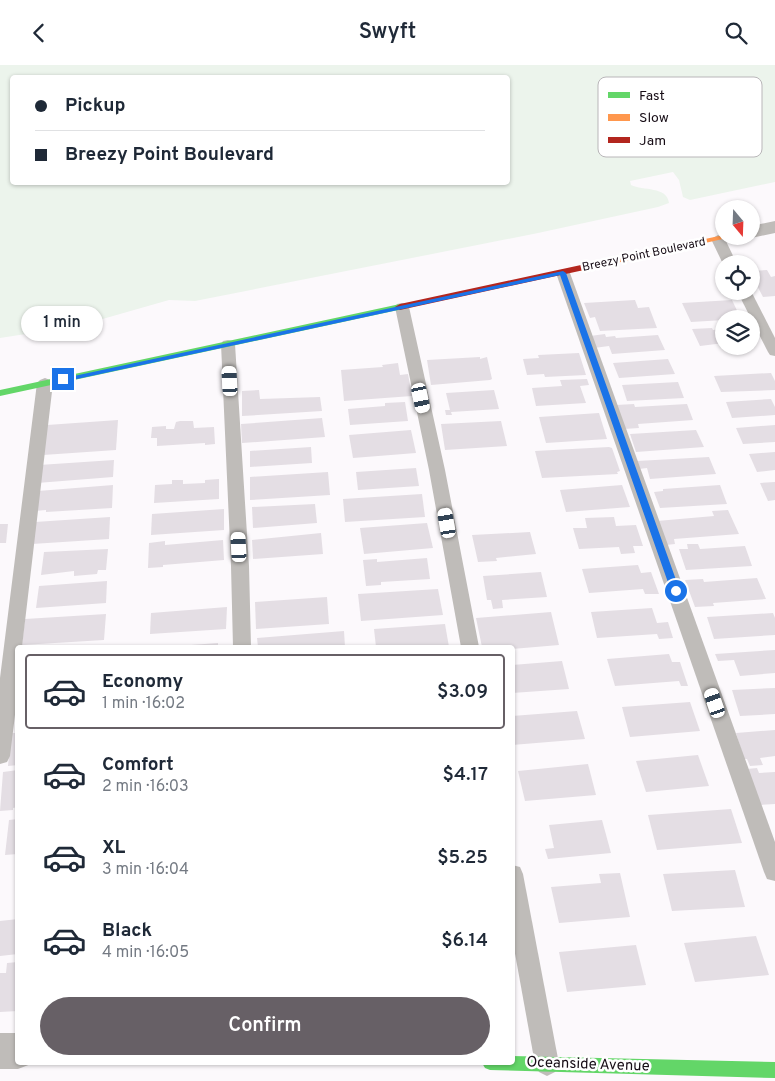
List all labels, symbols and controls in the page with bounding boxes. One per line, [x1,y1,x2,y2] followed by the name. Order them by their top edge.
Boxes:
[25,19,53,47] icon: back
[359,19,416,46] text: Swyft
[722,19,750,47] icon: search
[598,77,762,157] legend
[639,88,665,105] text: Fast
[65,94,125,118] text: Pickup
[639,110,669,127] text: Slow
[639,133,666,150] text: Jam
[65,143,274,167] text: Breezy Point Boulevard
[715,200,760,245] north arrow
[715,200,760,355] map controls
[581,234,707,276] street label: Breezy Point Boulevard
[715,255,760,300] button: locate
[22,307,104,341] callout: 1 min
[715,310,760,355] button: layers
[43,313,81,333] text: 1 min
[221,366,238,396] car
[52,368,74,390] route end
[410,382,431,414] car
[437,507,456,539] car
[230,532,247,562] car
[665,580,687,602] route start
[42,669,87,714] icon: car
[102,670,183,694] text: Economy
[437,680,488,704] text: $3.09
[703,686,726,720] car
[102,694,185,714] text: 1 min · 16:02
[42,752,87,797] icon: car
[102,753,174,777] text: Comfort
[443,763,488,787] text: $4.17
[102,777,189,797] text: 2 min · 16:03
[42,835,87,880] icon: car
[102,836,125,860] text: XL
[437,846,488,870] text: $5.25
[102,860,189,880] text: 3 min · 16:04
[42,918,87,963] icon: car
[102,919,152,943] text: Black
[441,929,488,953] text: $6.14
[102,943,189,963] text: 4 min · 16:05
[40,997,490,1055] button: Confirm
[526,1053,650,1077] street label: Oceanside Avenue

